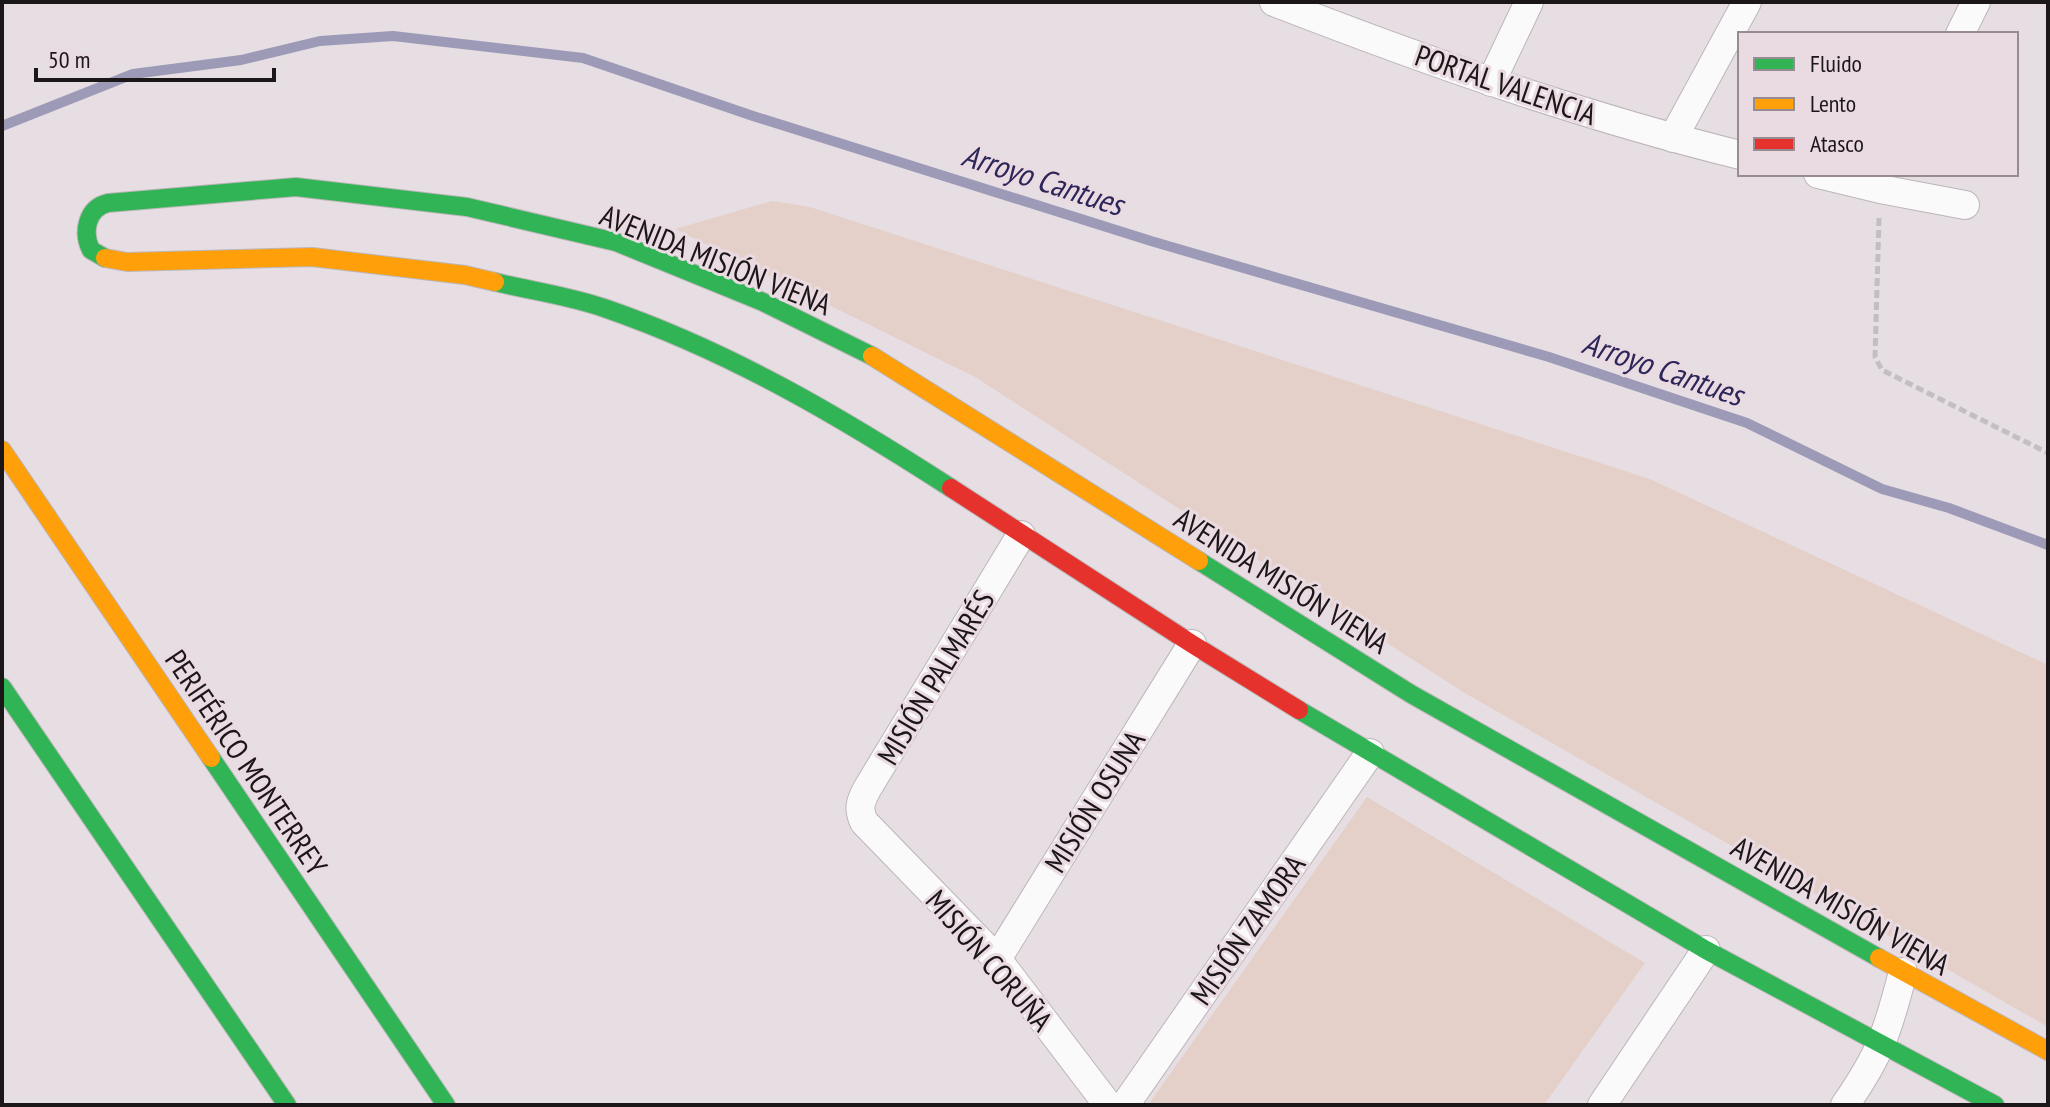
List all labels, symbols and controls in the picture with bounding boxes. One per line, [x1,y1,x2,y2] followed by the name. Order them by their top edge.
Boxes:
[36,32,274,82] scale bar
[1738,32,2018,176] legend
[1410,35,1602,133] street label: PORTAL VALENCIA
[48,44,90,75] text: 50 m
[1810,48,1862,79] text: Fluido
[1810,88,1856,119] text: Lento
[1810,128,1864,159] text: Atasco
[957,133,1132,226] water label: Arroyo Cantues
[595,195,838,323] street label: AVENIDA MISIÓN VIENA
[1577,321,1752,416] water label: Arroyo Cantues
[1167,498,1397,662] street label: AVENIDA MISIÓN VIENA
[868,583,1002,771] street label: MISIÓN PALMARÉS
[157,642,337,882] street label: PERIFÉRICO MONTERREY
[1035,722,1153,879] street label: MISIÓN OSUNA
[1725,827,1958,984] street label: AVENIDA MISIÓN VIENA
[1181,846,1314,1012] street label: MISIÓN ZAMORA
[918,881,1063,1039] street label: MISIÓN CORUÑA

